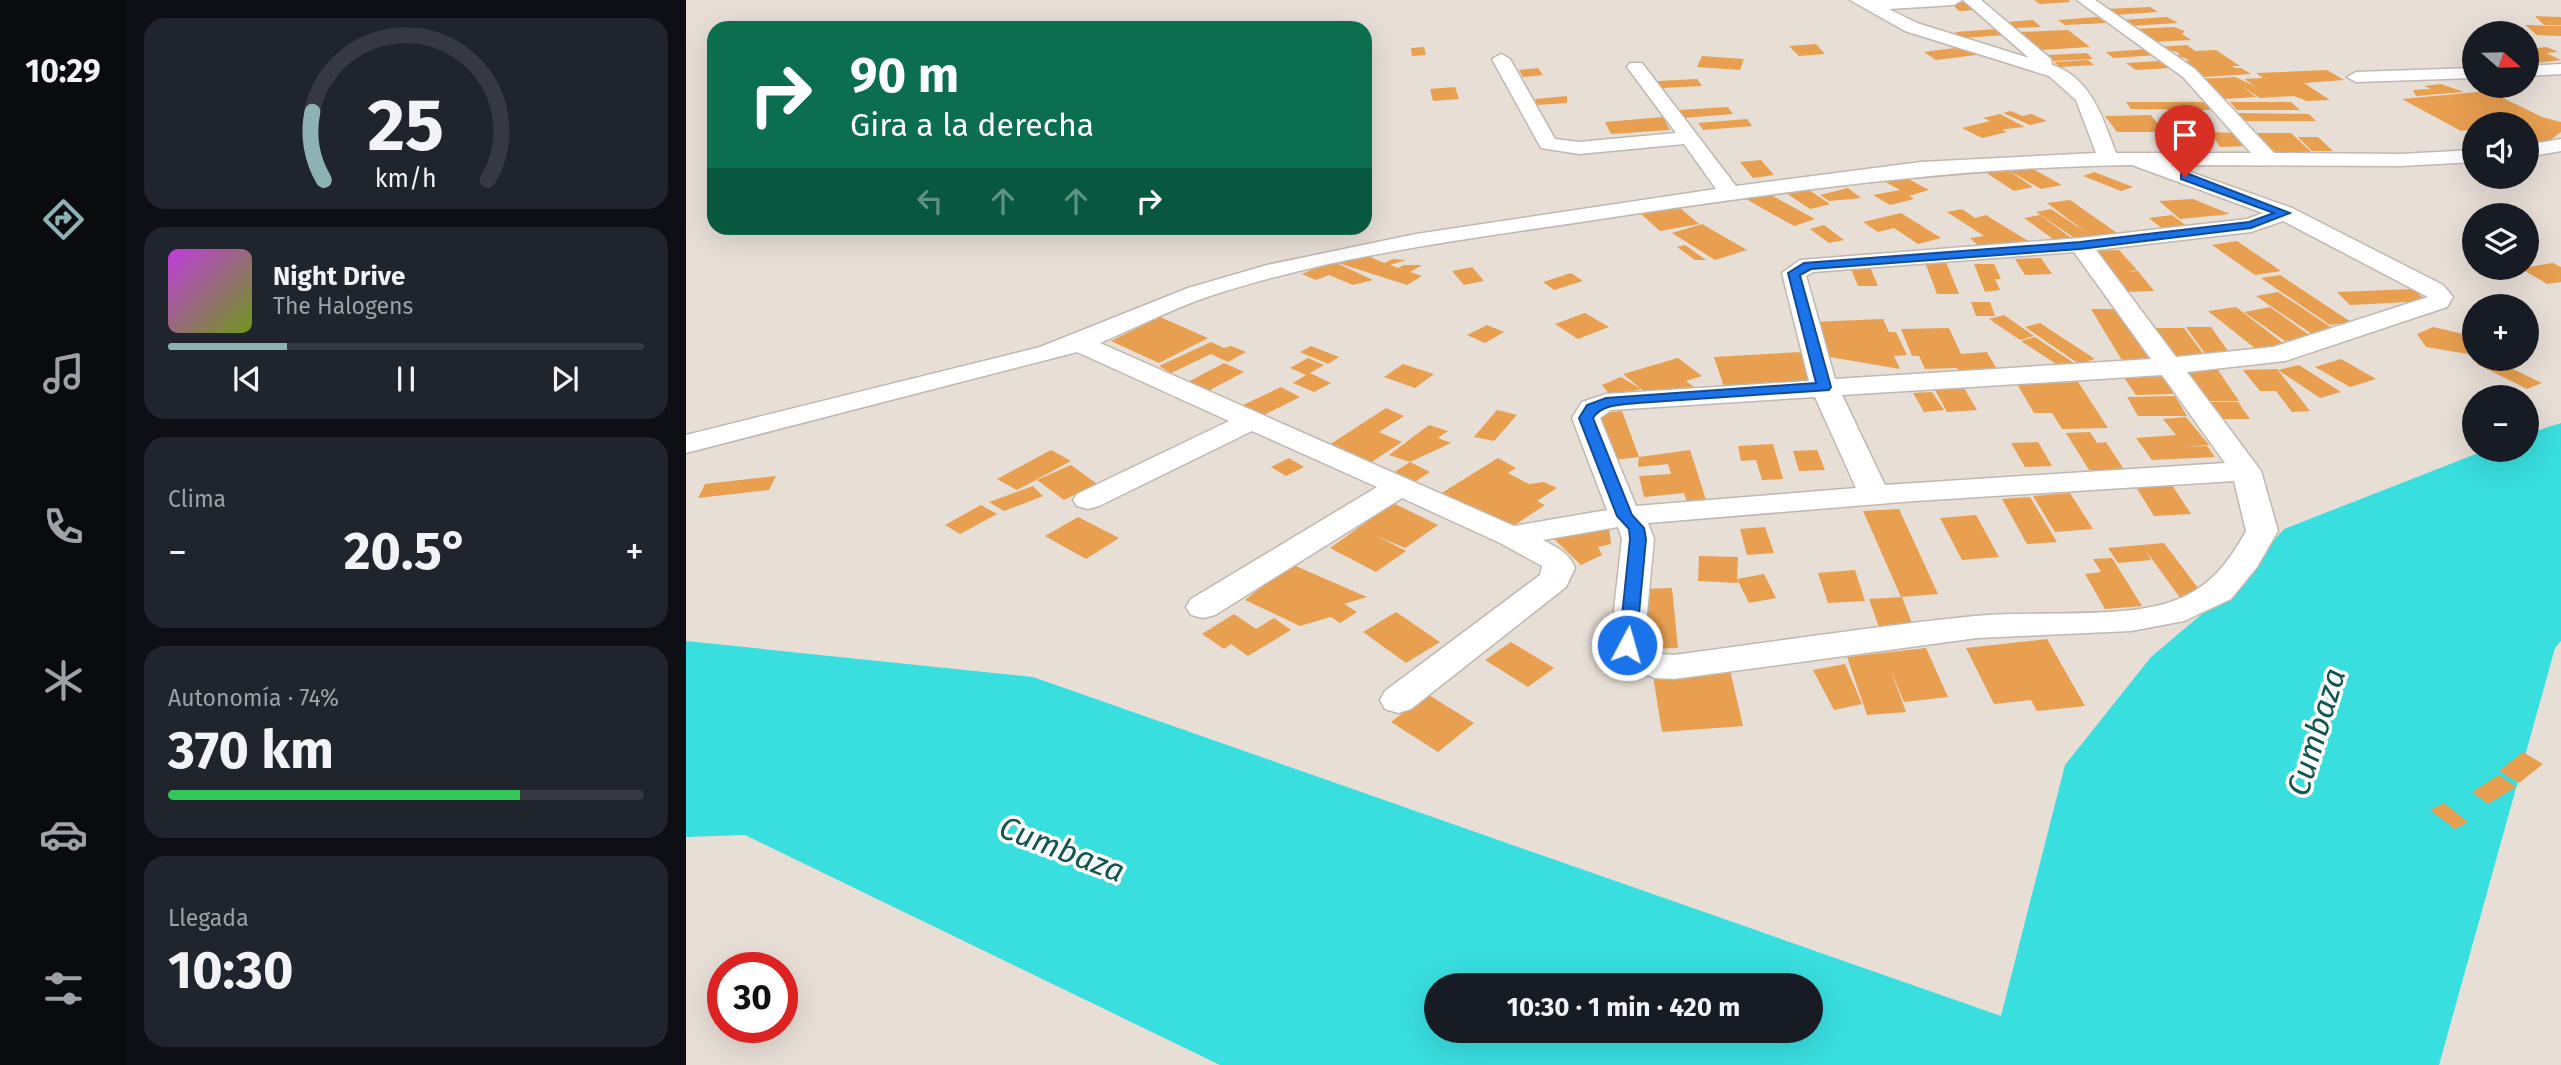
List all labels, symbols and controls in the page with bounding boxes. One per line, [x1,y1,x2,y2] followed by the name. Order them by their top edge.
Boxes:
[2462,21,2539,98] north arrow
[2462,21,2539,462] map controls
[850,46,959,105] text: 90 m
[735,49,826,140] icon: right
[25,52,101,90] text: 10:29
[368,82,444,169] text: 25
[2155,105,2215,177] pin
[850,106,1094,144] text: Gira a la derecha
[2462,112,2539,189] button: sound
[2166,116,2204,154] icon: arrive
[375,164,437,194] text: km/h
[911,182,949,220] icon: left
[984,182,1022,220] icon: ahead
[1057,182,1095,220] icon: ahead
[1130,182,1168,220] icon: right
[39,195,88,244] icon: directions
[2462,203,2539,280] button: layers
[273,261,405,292] text: Night Drive
[273,292,413,320] text: The Halogens
[2462,294,2539,371] button: +
[39,349,88,398] icon: music
[228,360,266,398] icon: previous
[387,360,425,398] icon: pause
[546,360,584,398] icon: next
[2462,385,2539,462] button: −
[168,485,226,513] text: Clima
[39,502,88,551] icon: phone
[344,520,468,583] text: 20.5°
[168,529,187,575] text: −
[625,529,644,575] text: +
[1590,608,1664,682] position arrow
[39,656,88,705] icon: climate
[2279,664,2353,800] water label: Cumbaza
[168,684,339,712] text: Autonomía · 74%
[168,719,334,782] text: 370 km
[994,808,1130,890] water label: Cumbaza
[39,810,88,859] icon: car
[168,904,249,932] text: Llegada
[168,939,293,1002] text: 10:30
[707,952,798,1043] speed limit sign: 30
[39,964,88,1013] icon: filters
[1507,992,1740,1023] text: 10:30 · 1 min · 420 m

